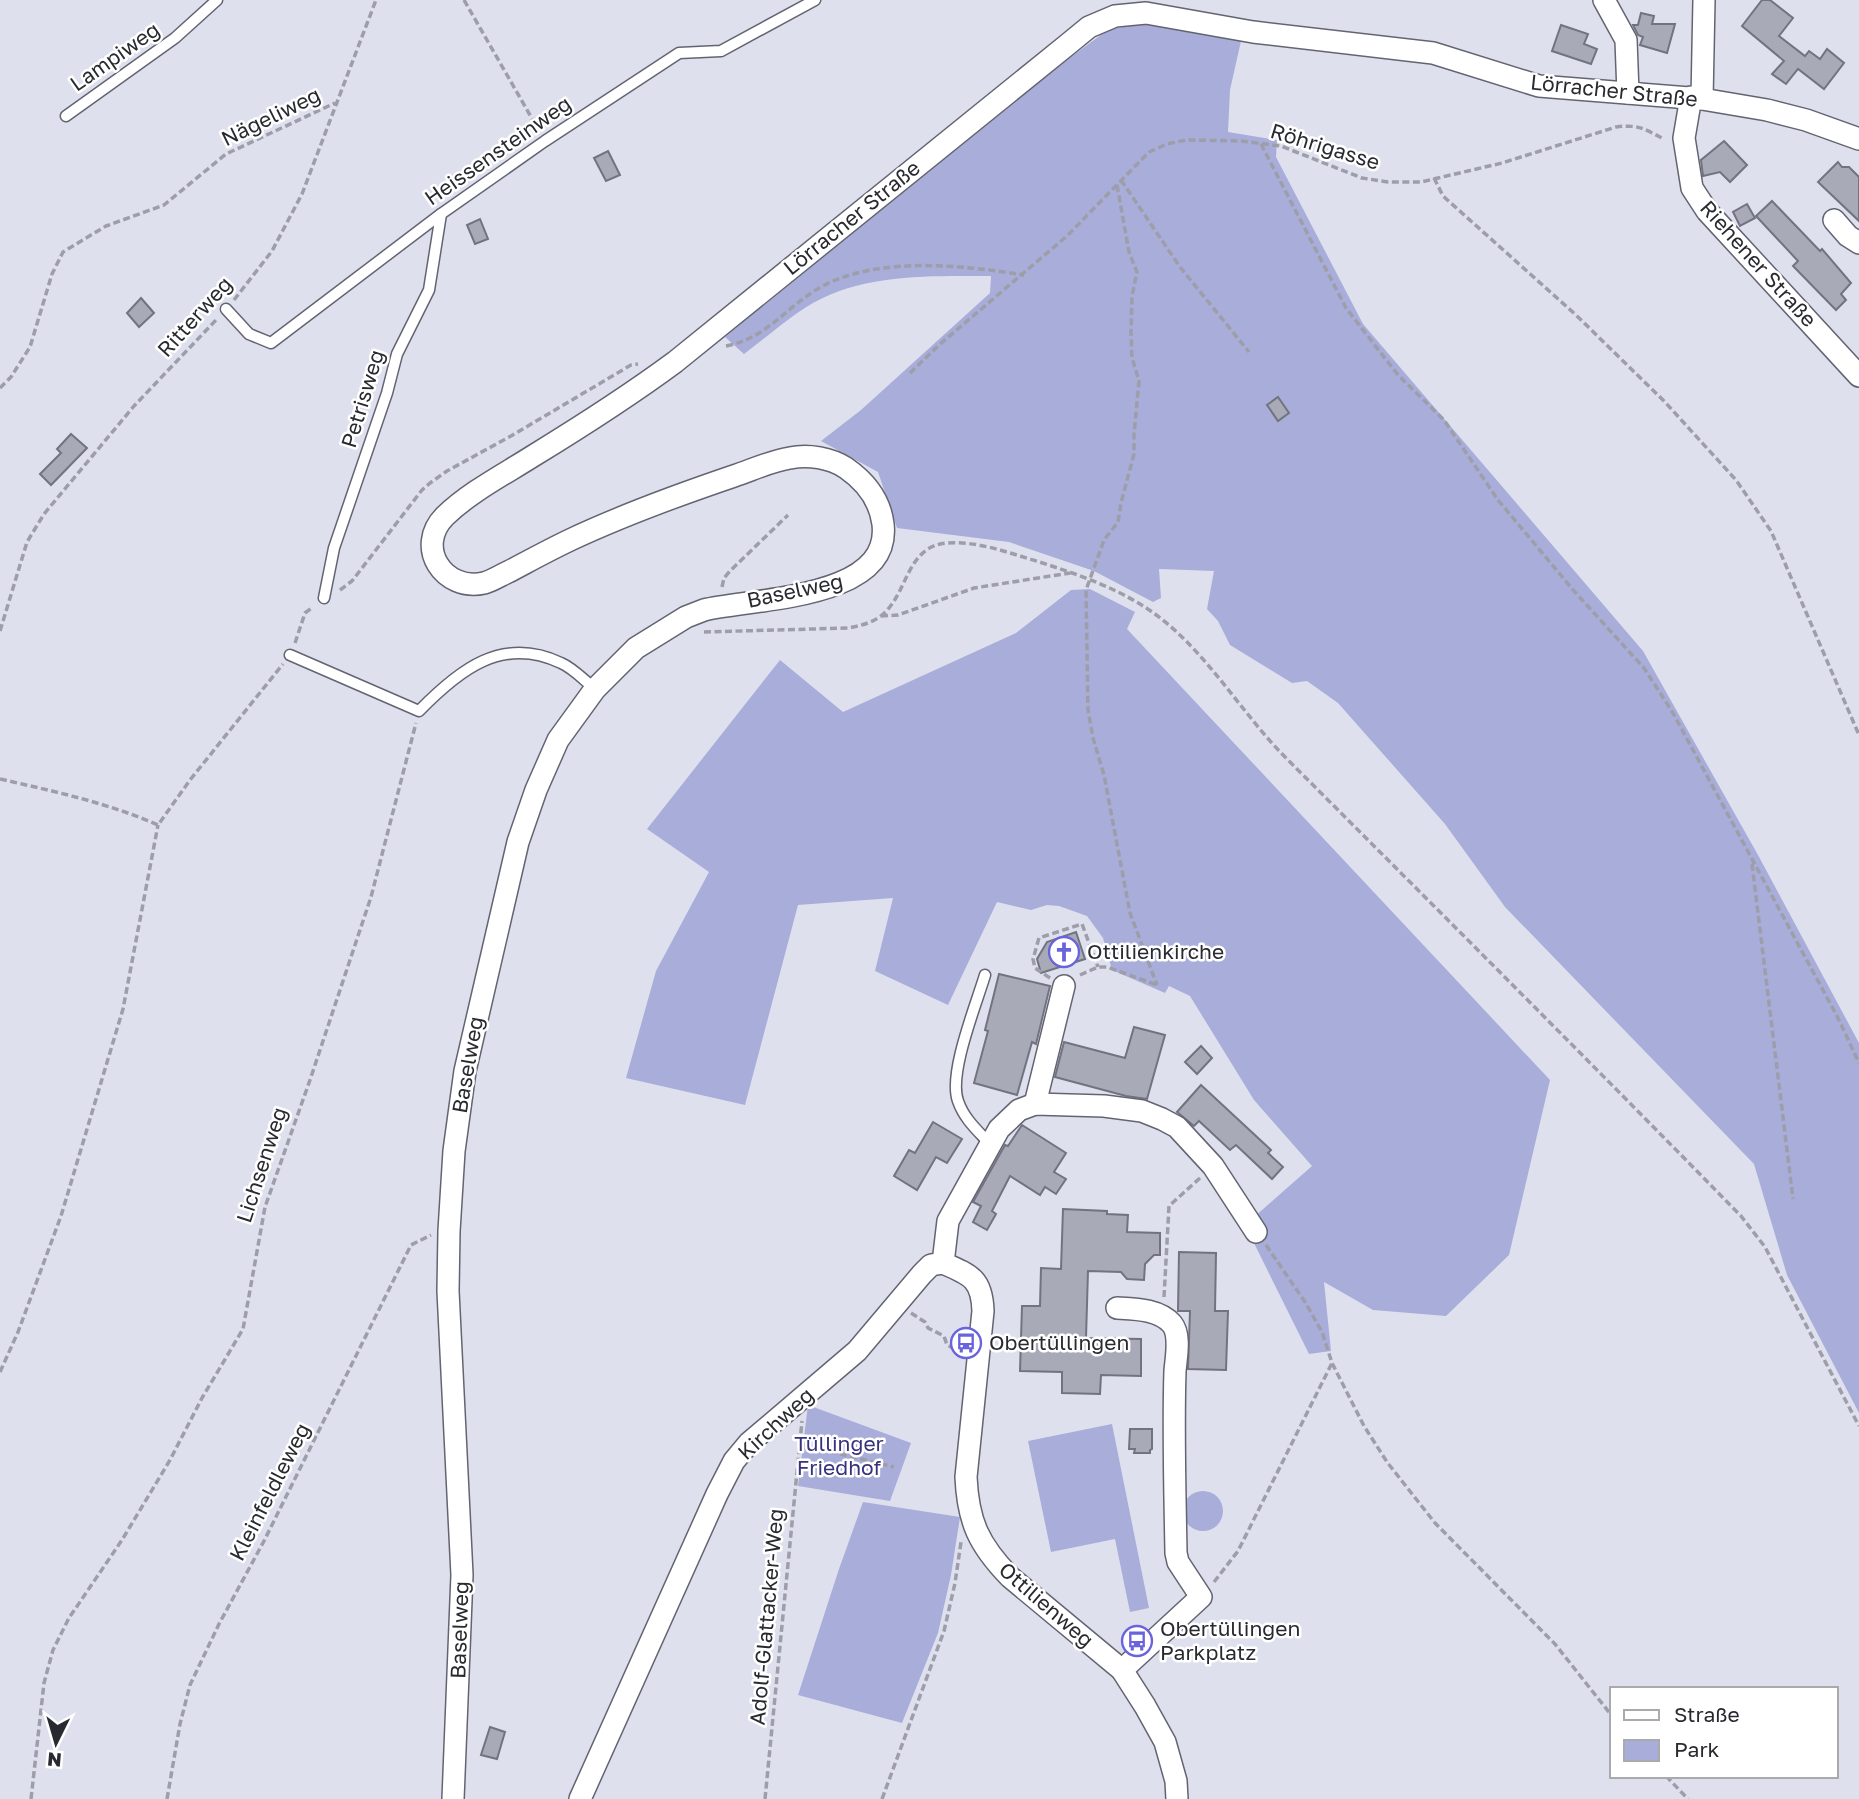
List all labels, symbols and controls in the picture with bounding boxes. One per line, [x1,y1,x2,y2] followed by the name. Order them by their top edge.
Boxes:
[65,16,164,96] street label: Lampiweg
[1529,68,1699,112] street label: Lörracher Straße
[217,81,324,151] street label: Nägeliweg
[419,90,576,210] street label: Heissensteinweg
[1268,117,1383,175] street label: Röhrigasse
[778,154,925,280] street label: Lörracher Straße
[1695,195,1822,332] street label: Riehener Straße
[151,271,237,362] street label: Ritterweg
[335,347,389,451] street label: Petrisweg
[744,567,845,613] street label: Baselweg
[1047,935,1081,969] church icon: Ottilienkirche
[1087,938,1224,964] place label: Ottilienkirche
[446,1014,488,1115] street label: Baselweg
[230,1104,292,1226] street label: Lichsenweg
[949,1326,983,1360] bus stop icon: Obertüllingen
[989,1329,1129,1355] place label: Obertüllingen
[732,1382,819,1465] street label: Kirchweg
[223,1418,315,1565] street label: Kleinfeldleweg
[794,1430,884,1480] park label: Tüllinger Friedhof
[744,1508,788,1726] street label: Adolf-Glattacker-Weg
[994,1556,1099,1652] street label: Ottilienweg
[444,1581,474,1679] street label: Baselweg
[1160,1615,1300,1665] place label: Obertüllingen Parkplatz
[1120,1624,1154,1658] bus stop icon: Obertüllingen Parkplatz
[1610,1687,1838,1778] legend
[1674,1701,1740,1727] text: Straße
[21,1708,91,1778] north arrow
[1674,1736,1720,1762] text: Park
[46,1748,63,1773] text: N

